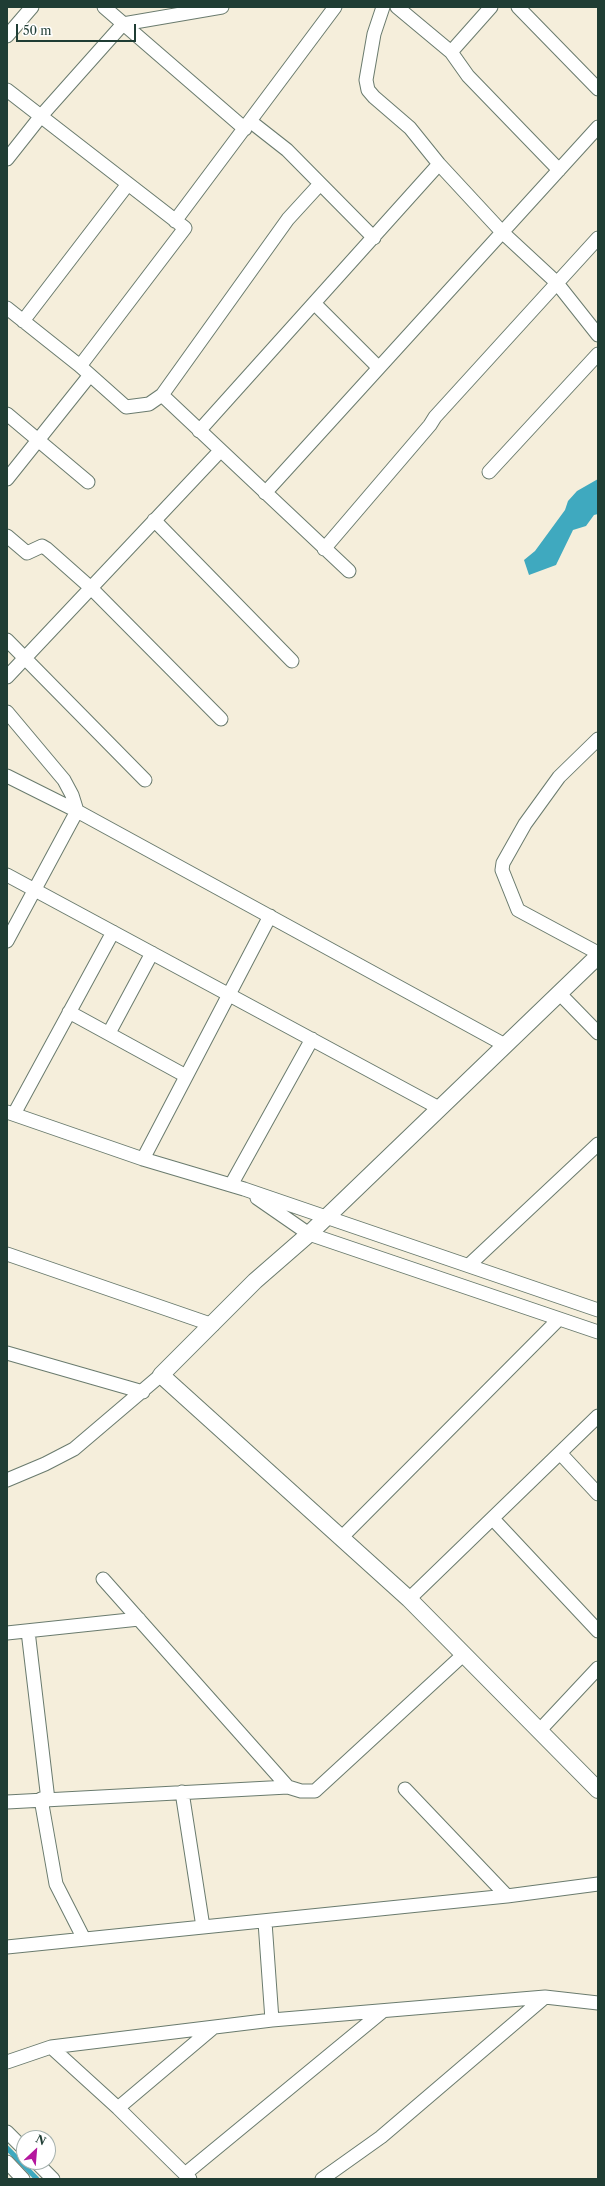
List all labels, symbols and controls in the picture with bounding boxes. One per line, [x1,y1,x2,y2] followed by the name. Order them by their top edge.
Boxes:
[18,16,138,42] scale bar
[23,23,52,38] text: 50 m
[16,2130,56,2170] north arrow
[33,2132,48,2149] text: N

